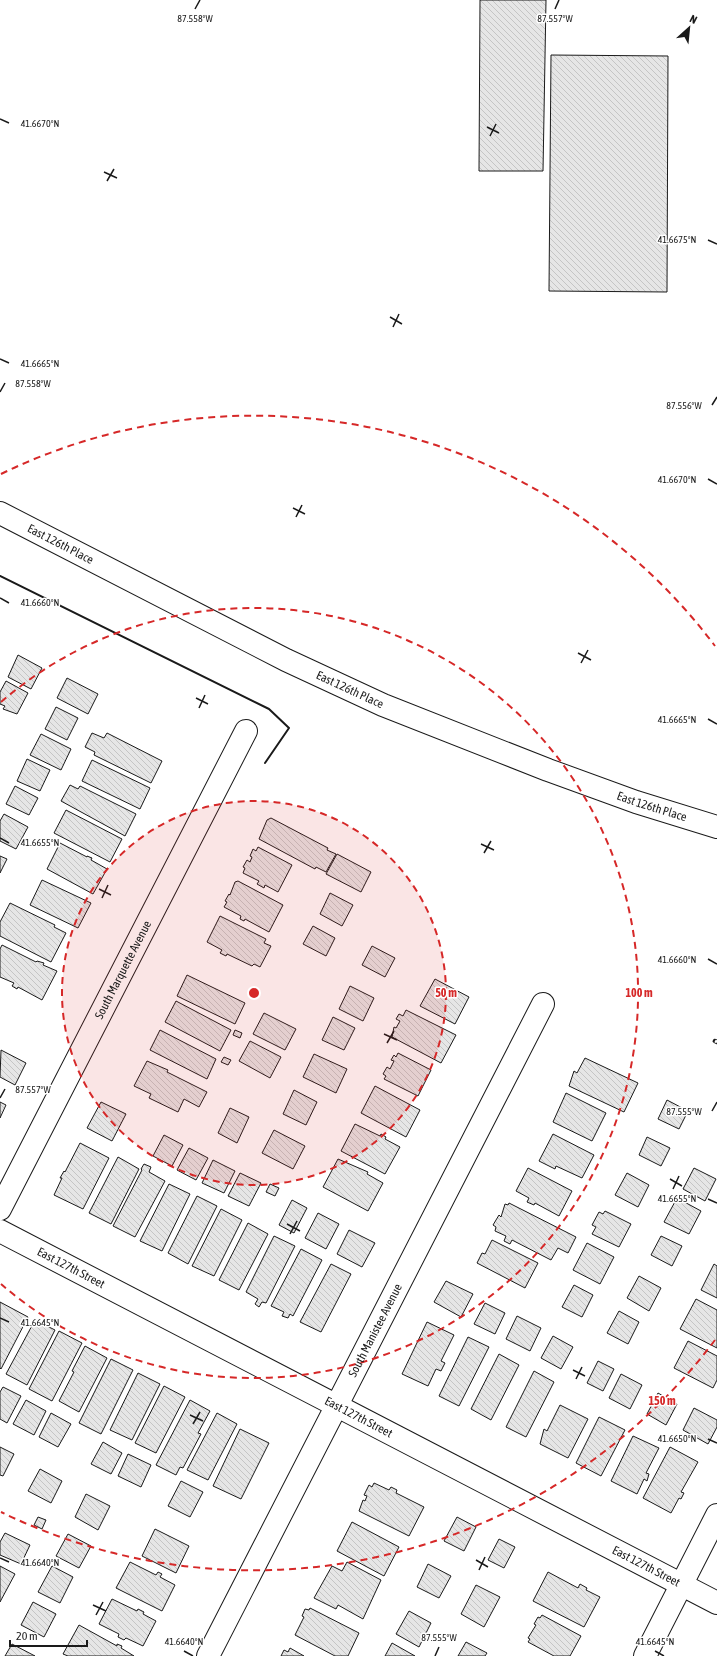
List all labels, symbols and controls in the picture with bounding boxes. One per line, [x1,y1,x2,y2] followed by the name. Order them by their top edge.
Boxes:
[669,8,709,48] north arrow
[688,12,699,26] text: N
[177,13,213,24] text: 87.558°W
[537,13,573,24] text: 87.557°W
[21,118,59,129] text: 41.6670°N
[658,234,696,245] text: 41.6675°N
[21,358,59,369] text: 41.6665°N
[15,378,51,389] text: 87.558°W
[666,400,702,411] text: 87.556°W
[658,474,696,485] text: 41.6670°N
[25,521,96,567] street label: East 126th Place
[21,597,59,608] text: 41.6660°N
[314,668,386,711] street label: East 126th Place
[658,714,696,725] text: 41.6665°N
[615,789,689,824] street label: East 126th Place
[21,837,59,848] text: 41.6655°N
[92,918,154,1021] street label: South Marquette Avenue
[658,954,696,965] text: 41.6660°N
[247,986,261,1000] centre of rings
[435,986,457,1000] text: 50 m
[625,986,653,1000] text: 100 m
[15,1084,51,1095] text: 87.557°W
[666,1106,702,1117] text: 87.555°W
[658,1193,696,1204] text: 41.6655°N
[35,1245,108,1291] street label: East 127th Street
[345,1281,405,1379] street label: South Manistee Avenue
[21,1317,59,1328] text: 41.6645°N
[322,1394,395,1441] street label: East 127th Street
[648,1394,676,1408] text: 150 m
[658,1433,696,1444] text: 41.6650°N
[610,1543,683,1590] street label: East 127th Street
[21,1557,59,1568] text: 41.6640°N
[10,1622,87,1648] scale bar
[16,1629,38,1643] text: 20 m
[421,1632,457,1643] text: 87.555°W
[165,1636,203,1647] text: 41.6640°N
[636,1636,674,1647] text: 41.6645°N

